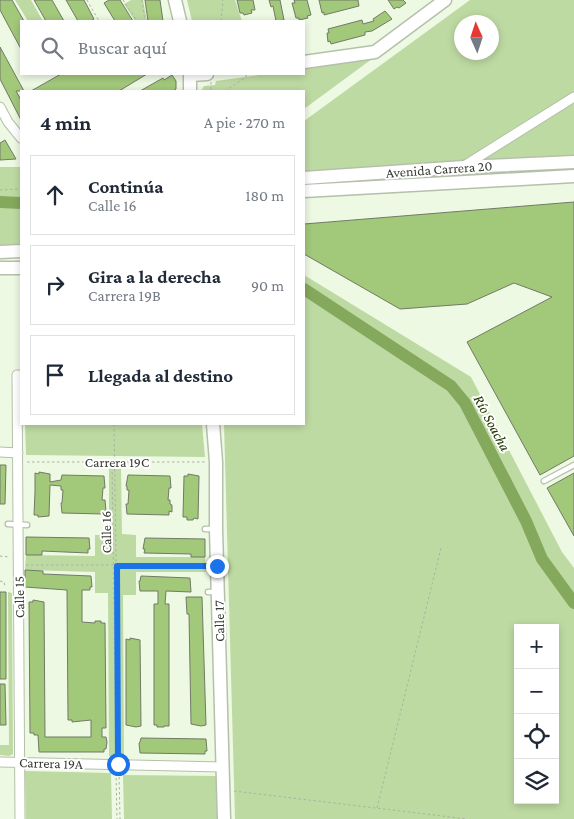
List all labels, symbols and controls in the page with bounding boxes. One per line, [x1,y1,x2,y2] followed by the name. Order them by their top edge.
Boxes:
[454,15,499,60] north arrow
[20,20,305,75] search box
[38,34,66,62] icon: search
[78,37,167,58] text: Buscar aquí
[40,111,91,135] text: 4 min
[204,114,285,131] text: A pie · 270 m
[385,157,493,181] street label: Avenida Carrera 20
[88,176,164,197] text: Continúa
[41,181,69,209] icon: ahead
[245,187,284,204] text: 180 m
[88,197,137,214] text: Calle 16
[88,266,221,287] text: Gira a la derecha
[41,271,69,299] icon: right
[251,277,284,294] text: 90 m
[88,287,161,304] text: Carrera 19B
[41,361,69,389] icon: arrive
[88,365,233,386] text: Llegada al destino
[471,392,513,454] water label: Río Soacha
[85,454,149,470] street label: Carrera 19C
[98,511,114,553] street label: Calle 16
[206,555,229,578] route end
[11,576,27,618] street label: Calle 15
[211,599,227,642] street label: Calle 17
[514,624,559,804] map controls
[514,624,559,669] button: +
[514,669,559,714] button: −
[514,714,559,759] button: locate
[107,753,130,776] route start
[19,754,83,772] street label: Carrera 19A
[514,759,559,804] button: layers

